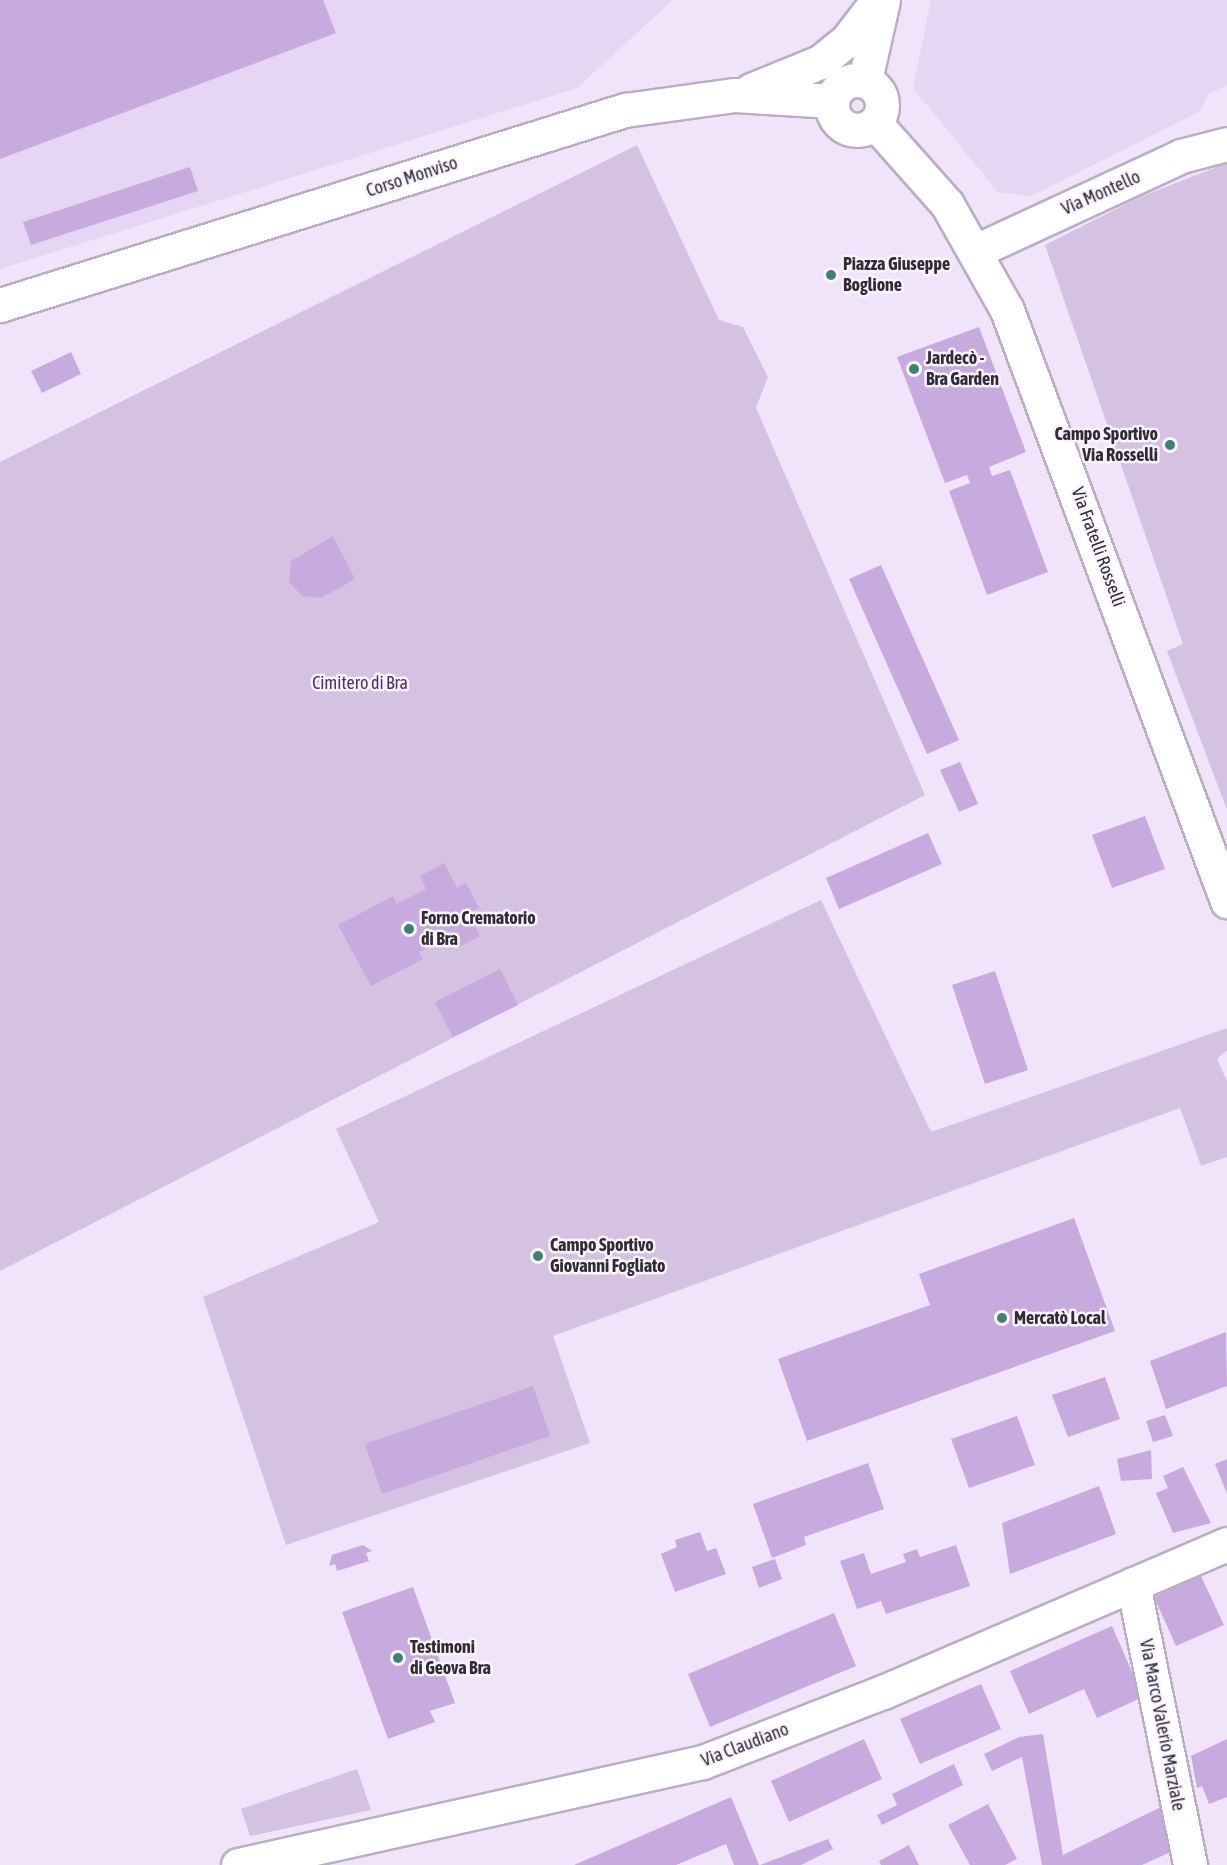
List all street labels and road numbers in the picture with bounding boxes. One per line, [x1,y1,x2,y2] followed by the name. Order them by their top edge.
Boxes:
[364,152,460,202] street label: Corso Monviso
[1058,166,1144,220] street label: Via Montello
[1066,484,1130,610] street label: Via Fratelli Rosselli
[1135,1637,1189,1813] street label: Via Marco Valerio Marziale
[698,1718,792,1772] street label: Via Claudiano

